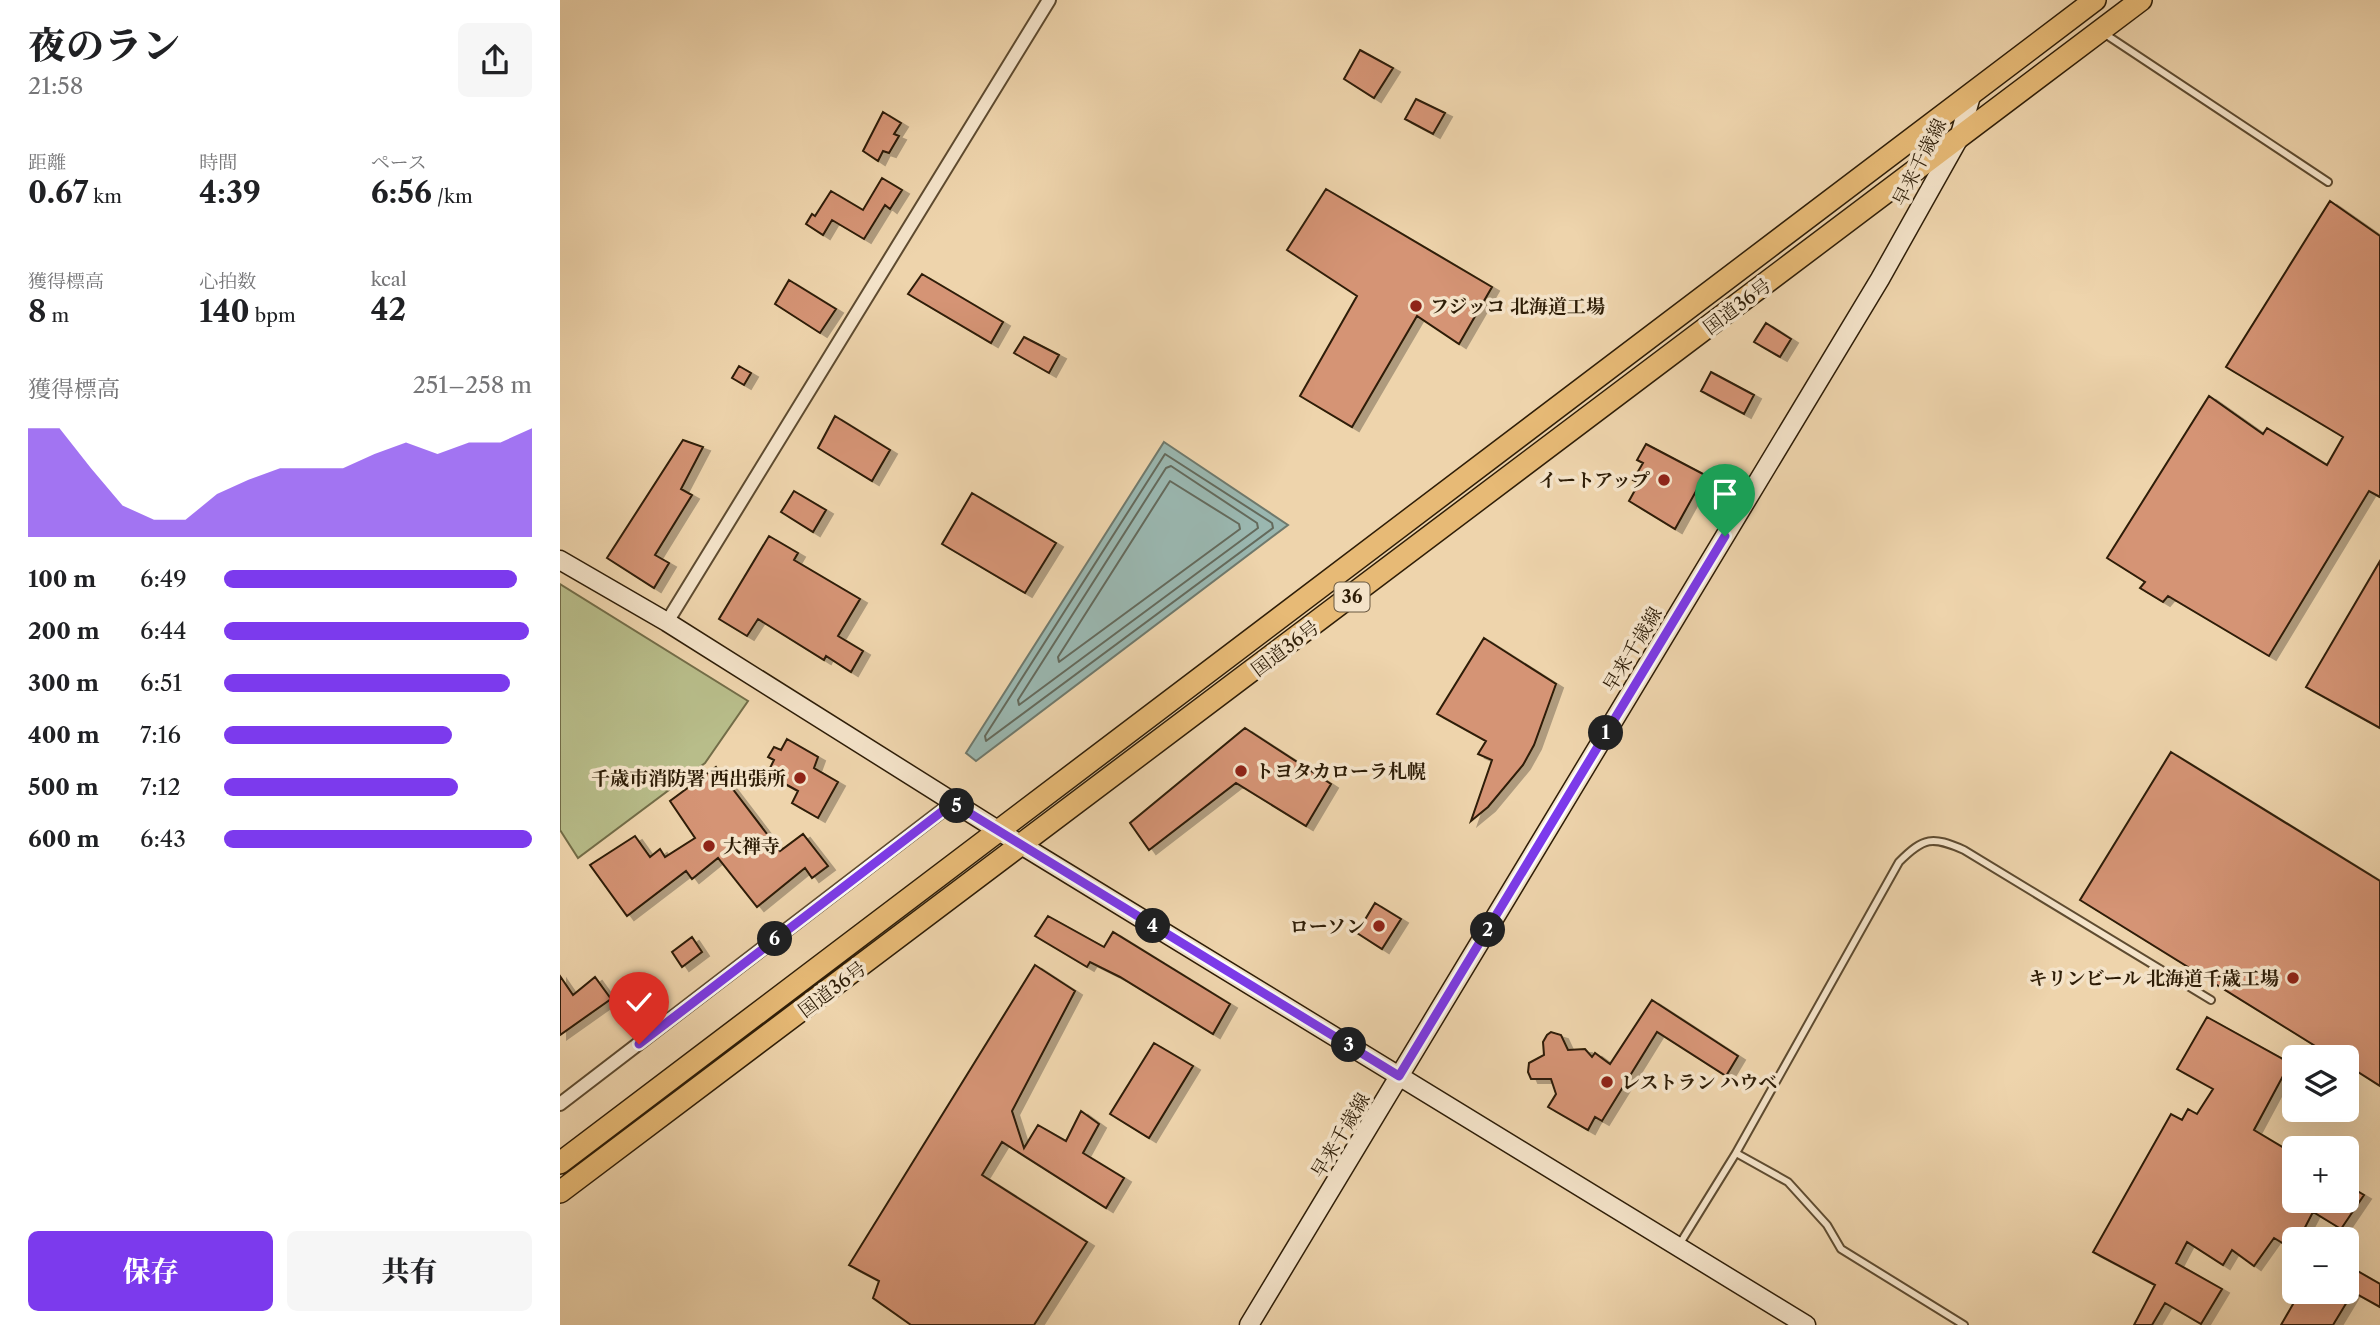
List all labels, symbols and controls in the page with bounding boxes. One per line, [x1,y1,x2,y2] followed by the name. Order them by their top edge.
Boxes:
[28,22,180,69] text: 夜のラン
[458,23,532,97] button: share
[28,72,83,100] text: 21:58
[1888,115,1951,210] street label: 早来千歳線
[28,151,66,174] text: 距離
[199,151,237,174] text: 時間
[371,151,427,174] text: ペース
[28,174,88,211] text: 0.67
[199,174,261,211] text: 4:39
[371,174,432,211] text: 6:56
[88,185,122,208] text: km
[432,185,473,208] text: /km
[371,268,407,291] text: kcal
[28,270,104,293] text: 獲得標高
[199,270,256,293] text: 心拍数
[1699,274,1776,339] street label: 国道36号
[371,291,406,328] text: 42
[28,293,46,330] text: 8
[199,293,250,330] text: 140
[1430,295,1605,318] place label: フジッコ 北海道工場
[1408,298,1424,314] marker: フジッコ 北海道工場
[46,304,69,327] text: m
[250,304,296,327] text: bpm
[413,371,532,399] text: 251–258 m
[28,375,120,403] text: 獲得標高
[1695,464,1755,536] pin
[1538,469,1650,492] place label: イートアップ
[1656,472,1672,488] marker: イートアップ
[1706,475,1744,513] icon: arrive
[28,565,96,593] text: 100 m
[140,565,187,593] text: 6:49
[1334,582,1370,612] road number: 36
[1598,603,1667,696] street label: 早来千歳線
[1247,616,1324,681] street label: 国道36号
[28,617,100,645] text: 200 m
[140,617,187,645] text: 6:44
[28,669,99,697] text: 300 m
[140,669,182,697] text: 6:51
[1588,716,1624,750] pin: 1
[28,721,100,749] text: 400 m
[140,721,181,749] text: 7:16
[1601,721,1610,744] text: 1
[1255,760,1426,783] place label: トヨタカローラ札幌
[1233,763,1249,779] marker: トヨタカローラ札幌
[591,767,786,790] place label: 千歳市消防署 西出張所
[792,770,808,786] marker: 千歳市消防署 西出張所
[28,773,99,801] text: 500 m
[140,773,181,801] text: 7:12
[940,788,974,824] pin: 5
[951,794,962,817] text: 5
[28,825,100,853] text: 600 m
[140,825,186,853] text: 6:43
[723,835,780,858] place label: 大禅寺
[701,838,717,854] marker: 大禅寺
[1136,908,1170,944] pin: 4
[1471,912,1506,948] pin: 2
[1147,914,1158,937] text: 4
[1290,915,1365,938] place label: ローソン
[1371,918,1387,934] marker: ローソン
[1482,918,1493,941] text: 2
[758,922,792,956] pin: 6
[769,927,780,950] text: 6
[794,957,871,1022] street label: 国道36号
[2028,967,2279,990] place label: キリンビール 北海道千歳工場
[2285,970,2301,986] marker: キリンビール 北海道千歳工場
[609,972,669,1044] pin
[620,983,658,1021] icon: check
[1332,1028,1366,1062] pin: 3
[1343,1033,1354,1056] text: 3
[2282,1045,2359,1304] map controls
[2282,1045,2359,1122] button: layers
[1621,1071,1777,1094] place label: レストラン ハウベ
[1599,1074,1615,1090] marker: レストラン ハウベ
[1306,1089,1375,1182] street label: 早来千歳線
[2282,1136,2359,1213] button: +
[2282,1227,2359,1304] button: −
[28,1231,273,1311] button: 保存
[287,1231,532,1311] button: 共有

